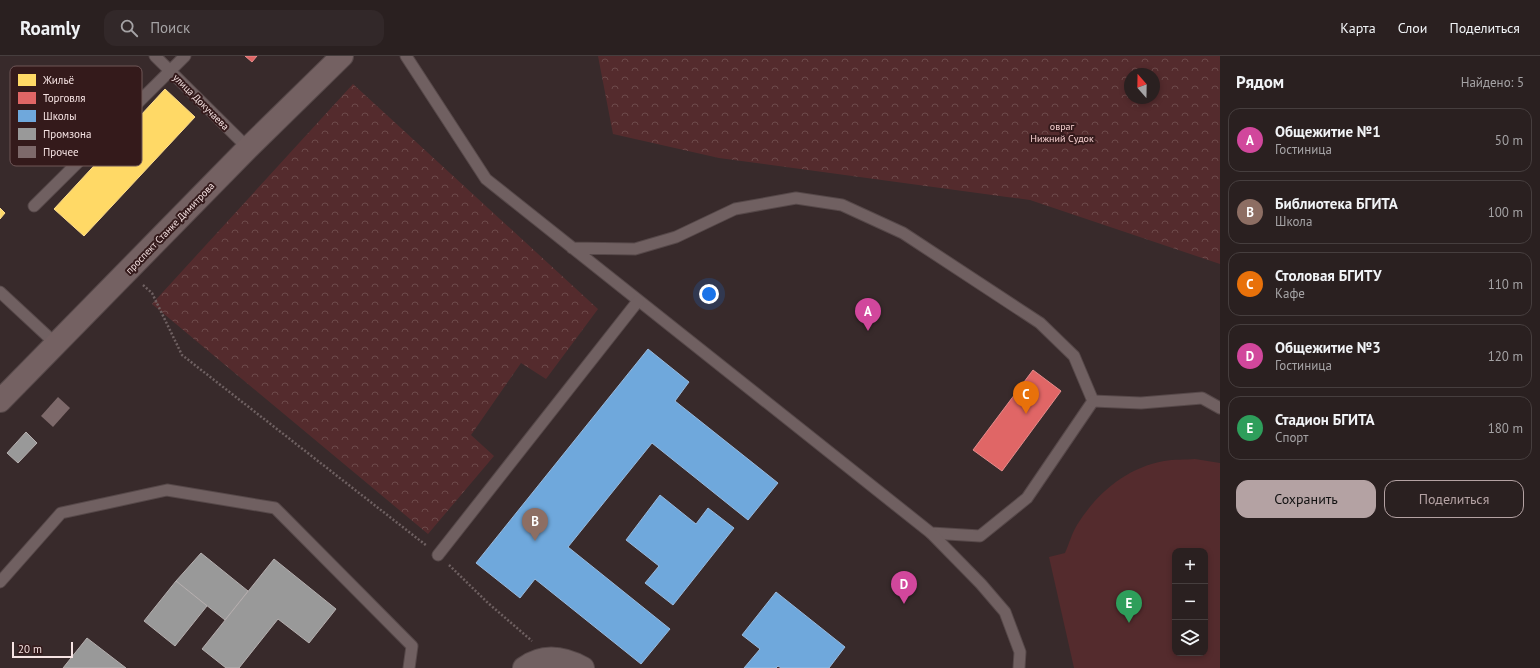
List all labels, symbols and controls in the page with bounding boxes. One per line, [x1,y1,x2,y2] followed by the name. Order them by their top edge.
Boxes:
[104,10,384,46] search box
[20,16,80,40] text: Roamly
[118,17,140,39] icon: search
[150,18,190,37] text: Поиск
[1340,19,1376,37] text: Карта
[1398,19,1427,37] text: Слои
[1449,19,1520,37] text: Поделиться
[10,66,142,166] legend
[1124,68,1160,104] north arrow
[170,71,232,133] street label: улица Докучаева
[1236,71,1284,93] text: Рядом
[42,73,74,87] text: Жильё
[1461,74,1524,91] text: Найдено: 5
[43,91,86,105] text: Торговля
[43,109,76,123] text: Школы
[1030,120,1094,145] park label: овраг Нижний Судок
[1275,122,1381,141] text: Общежитие №1
[43,127,91,141] text: Промзона
[1246,132,1254,149] text: A
[1495,132,1523,149] text: 50 m
[1275,141,1332,158] text: Гостиница
[43,145,79,159] text: Прочее
[123,179,217,277] street label: проспект Станке Димитрова
[1275,194,1398,213] text: Библиотека БГИТА
[1246,204,1254,221] text: B
[1488,204,1523,221] text: 100 m
[1275,213,1312,230] text: Школа
[1275,266,1381,285] text: Столовая БГИТУ
[1246,276,1254,293] text: C
[1488,276,1523,293] text: 110 m
[699,284,719,304] your location
[1275,285,1305,302] text: Кафе
[855,298,881,331] pin: A
[1275,338,1381,357] text: Общежитие №3
[1246,348,1254,365] text: D
[1488,348,1523,365] text: 120 m
[1275,357,1332,374] text: Гостиница
[1013,381,1039,414] pin: C
[1275,410,1374,429] text: Стадион БГИТА
[1247,420,1253,437] text: E
[1488,420,1523,437] text: 180 m
[1275,429,1308,446] text: Спорт
[1236,480,1376,518] button: Сохранить
[1384,480,1524,518] button: Поделиться
[522,508,548,541] pin: B
[1172,548,1208,656] map controls
[1172,548,1208,584] button: +
[891,571,917,604] pin: D
[1172,584,1208,620] button: −
[1116,590,1142,623] pin: E
[1172,620,1208,656] button: layers
[12,640,73,659] scale bar
[18,642,42,656] text: 20 m

